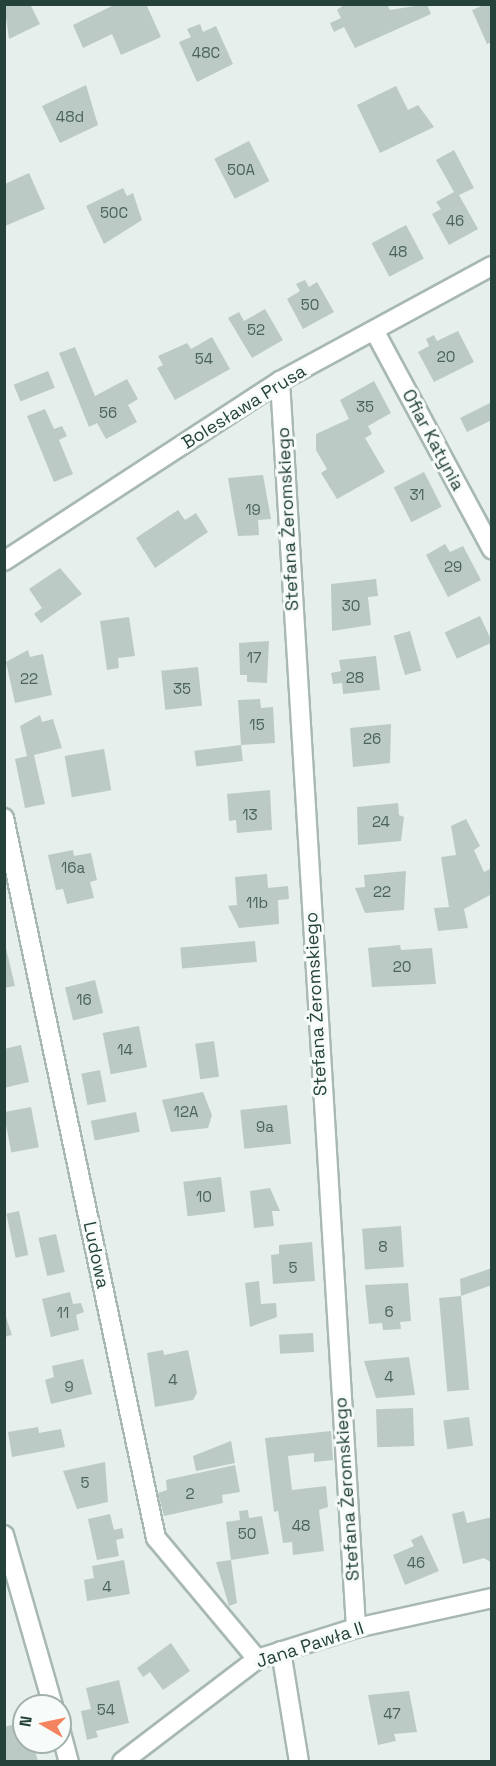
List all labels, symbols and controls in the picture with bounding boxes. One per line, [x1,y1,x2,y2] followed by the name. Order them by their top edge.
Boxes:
[192,44,220,62] house number: 48C
[56,108,84,126] house number: 48d
[227,161,255,179] house number: 50A
[100,204,128,222] house number: 50C
[446,212,464,230] house number: 46
[389,243,407,261] house number: 48
[301,296,319,314] house number: 50
[247,321,265,339] house number: 52
[437,348,455,366] house number: 20
[195,350,213,368] house number: 54
[178,360,310,454] street label: Bolesława Prusa
[397,386,469,494] street label: Ofiar Katynia
[356,398,374,416] house number: 35
[99,404,117,422] house number: 56
[272,426,304,612] street label: Stefana Żeromskiego
[409,486,425,504] house number: 31
[245,501,261,519] house number: 19
[444,558,462,576] house number: 29
[342,597,360,615] house number: 30
[247,649,261,667] house number: 17
[346,669,364,687] house number: 28
[20,670,38,688] house number: 22
[173,680,191,698] house number: 35
[249,716,265,734] house number: 15
[363,730,381,748] house number: 26
[242,806,258,824] house number: 13
[372,813,390,831] house number: 24
[61,859,85,877] house number: 16a
[373,883,391,901] house number: 22
[246,894,268,912] house number: 11b
[300,911,332,1097] street label: Stefana Żeromskiego
[393,958,411,976] house number: 20
[76,991,92,1009] house number: 16
[117,1041,133,1059] house number: 14
[174,1103,198,1121] house number: 12A
[256,1118,274,1136] house number: 9a
[196,1188,212,1206] house number: 10
[78,1220,114,1290] street label: Ludowa
[378,1238,388,1256] house number: 8
[289,1259,297,1277] house number: 5
[384,1303,394,1321] house number: 6
[57,1304,69,1322] house number: 11
[384,1368,394,1386] house number: 4
[168,1371,178,1389] house number: 4
[64,1378,74,1396] house number: 9
[330,1396,364,1582] street label: Stefana Żeromskiego
[81,1474,89,1492] house number: 5
[185,1485,195,1503] house number: 2
[292,1517,310,1535] house number: 48
[238,1525,256,1543] house number: 50
[407,1554,425,1572] house number: 46
[102,1578,112,1596] house number: 4
[253,1617,367,1673] street label: Jana Pawła II
[12,1694,72,1754] north arrow
[97,1701,115,1719] house number: 54
[383,1705,401,1723] house number: 47
[14,1714,37,1728] text: N

